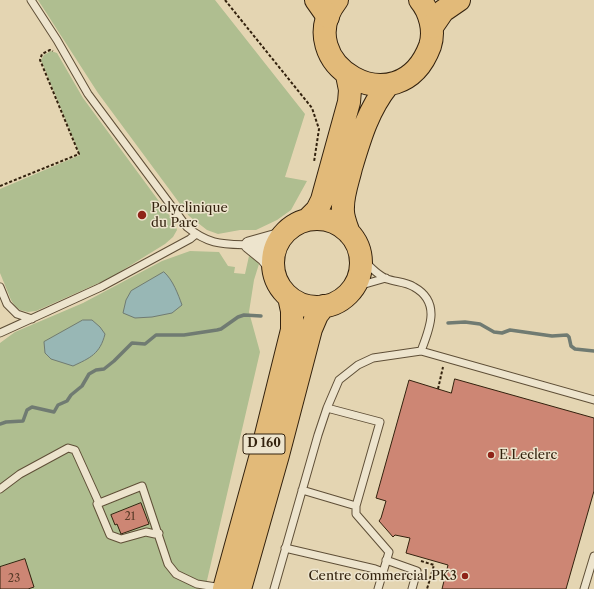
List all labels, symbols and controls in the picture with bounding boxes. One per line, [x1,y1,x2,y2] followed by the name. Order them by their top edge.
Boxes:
[151,200,228,231] place label: Polyclinique du Parc
[136,209,148,221] marker: Polyclinique du Parc
[243,434,285,454] road number: D 160
[499,447,557,463] place label: E.Leclerc
[486,450,496,460] marker: E.Leclerc
[125,510,135,524] house number: 21
[309,568,457,584] place label: Centre commercial PK3
[460,571,470,581] marker: Centre commercial PK3
[8,572,20,586] house number: 23

